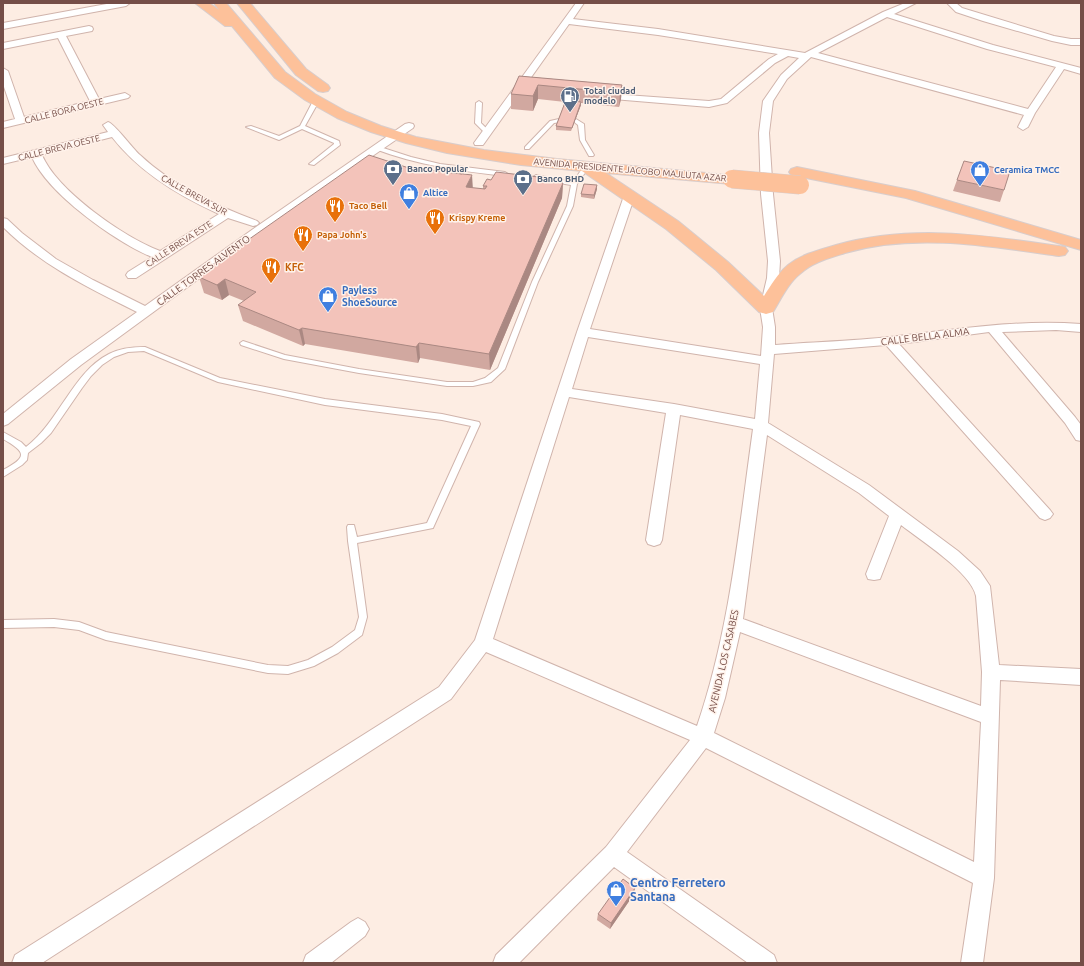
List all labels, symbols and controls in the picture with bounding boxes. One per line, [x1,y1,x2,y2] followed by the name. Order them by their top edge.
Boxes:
[559,85,581,113] fuel station icon: Total ciudad modelo
[584,86,636,106] place label: Total ciudad modelo
[23,96,105,126] street label: CALLE BORA OESTE
[17,133,101,163] street label: CALLE BREVA OESTE
[533,157,727,183] street label: AVENIDA PRESIDENTE JACOBO MAJLUTA AZAR
[382,158,404,186] bank icon: Banco Popular
[969,159,991,187] shop icon: Ceramica TMCC
[407,164,468,174] place label: Banco Popular
[994,165,1060,175] place label: Ceramica TMCC
[512,168,534,196] bank icon: Banco BHD
[159,173,229,217] street label: CALLE BREVA SUR
[537,174,584,184] place label: Banco BHD
[398,182,420,210] shop icon: Altice
[423,188,448,198] place label: Altice
[324,195,346,223] restaurant icon: Taco Bell
[349,201,387,211] place label: Taco Bell
[424,207,446,235] restaurant icon: Krispy Kreme
[449,213,505,223] place label: Krispy Kreme
[144,219,214,269] street label: CALLE BREVA ESTE
[292,224,314,252] restaurant icon: Papa John's
[317,230,367,240] place label: Papa John's
[154,233,252,308] street label: CALLE TORRES ALVENTO
[260,256,282,284] restaurant icon: KFC
[285,262,304,273] place label: KFC
[317,285,339,313] shop icon: Payless ShoeSource
[342,285,398,308] place label: Payless ShoeSource
[880,326,970,347] street label: CALLE BELLA ALMA
[706,609,741,714] street label: AVENIDA LOS CASABES
[630,876,726,903] place label: Centro Ferretero Santana
[605,879,627,907] shop icon: Centro Ferretero Santana

